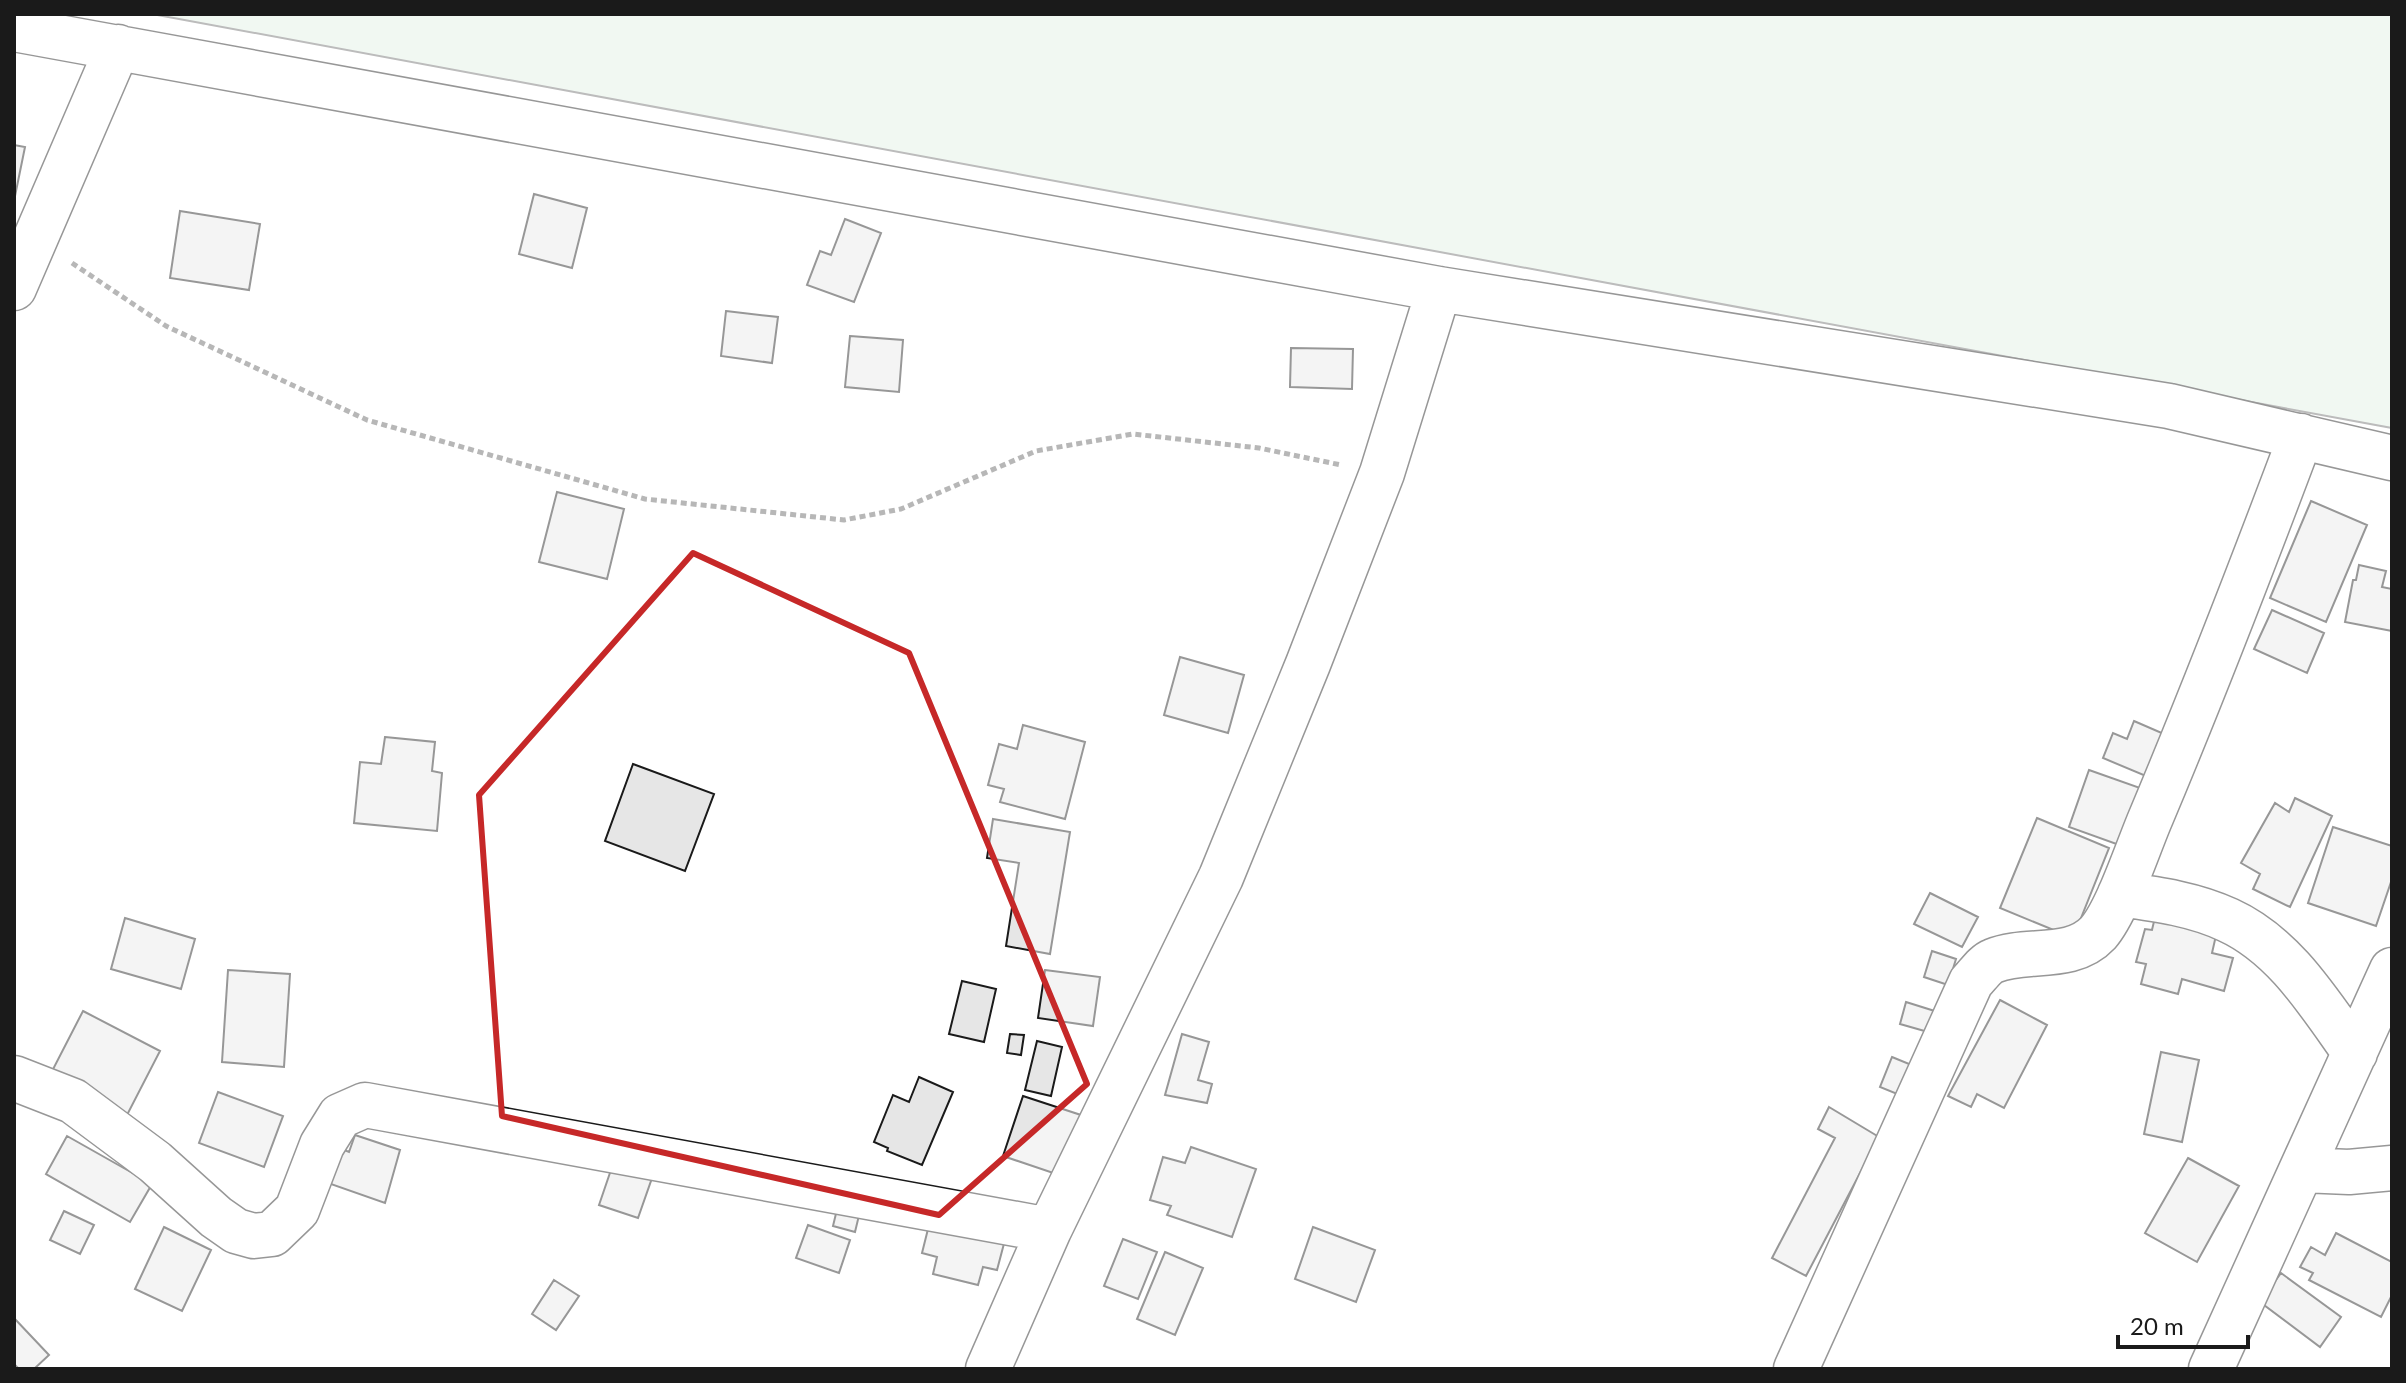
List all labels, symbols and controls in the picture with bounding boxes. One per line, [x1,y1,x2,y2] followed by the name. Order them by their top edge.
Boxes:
[2118,1299,2248,1349] scale bar
[2130,1311,2184,1340] text: 20 m

